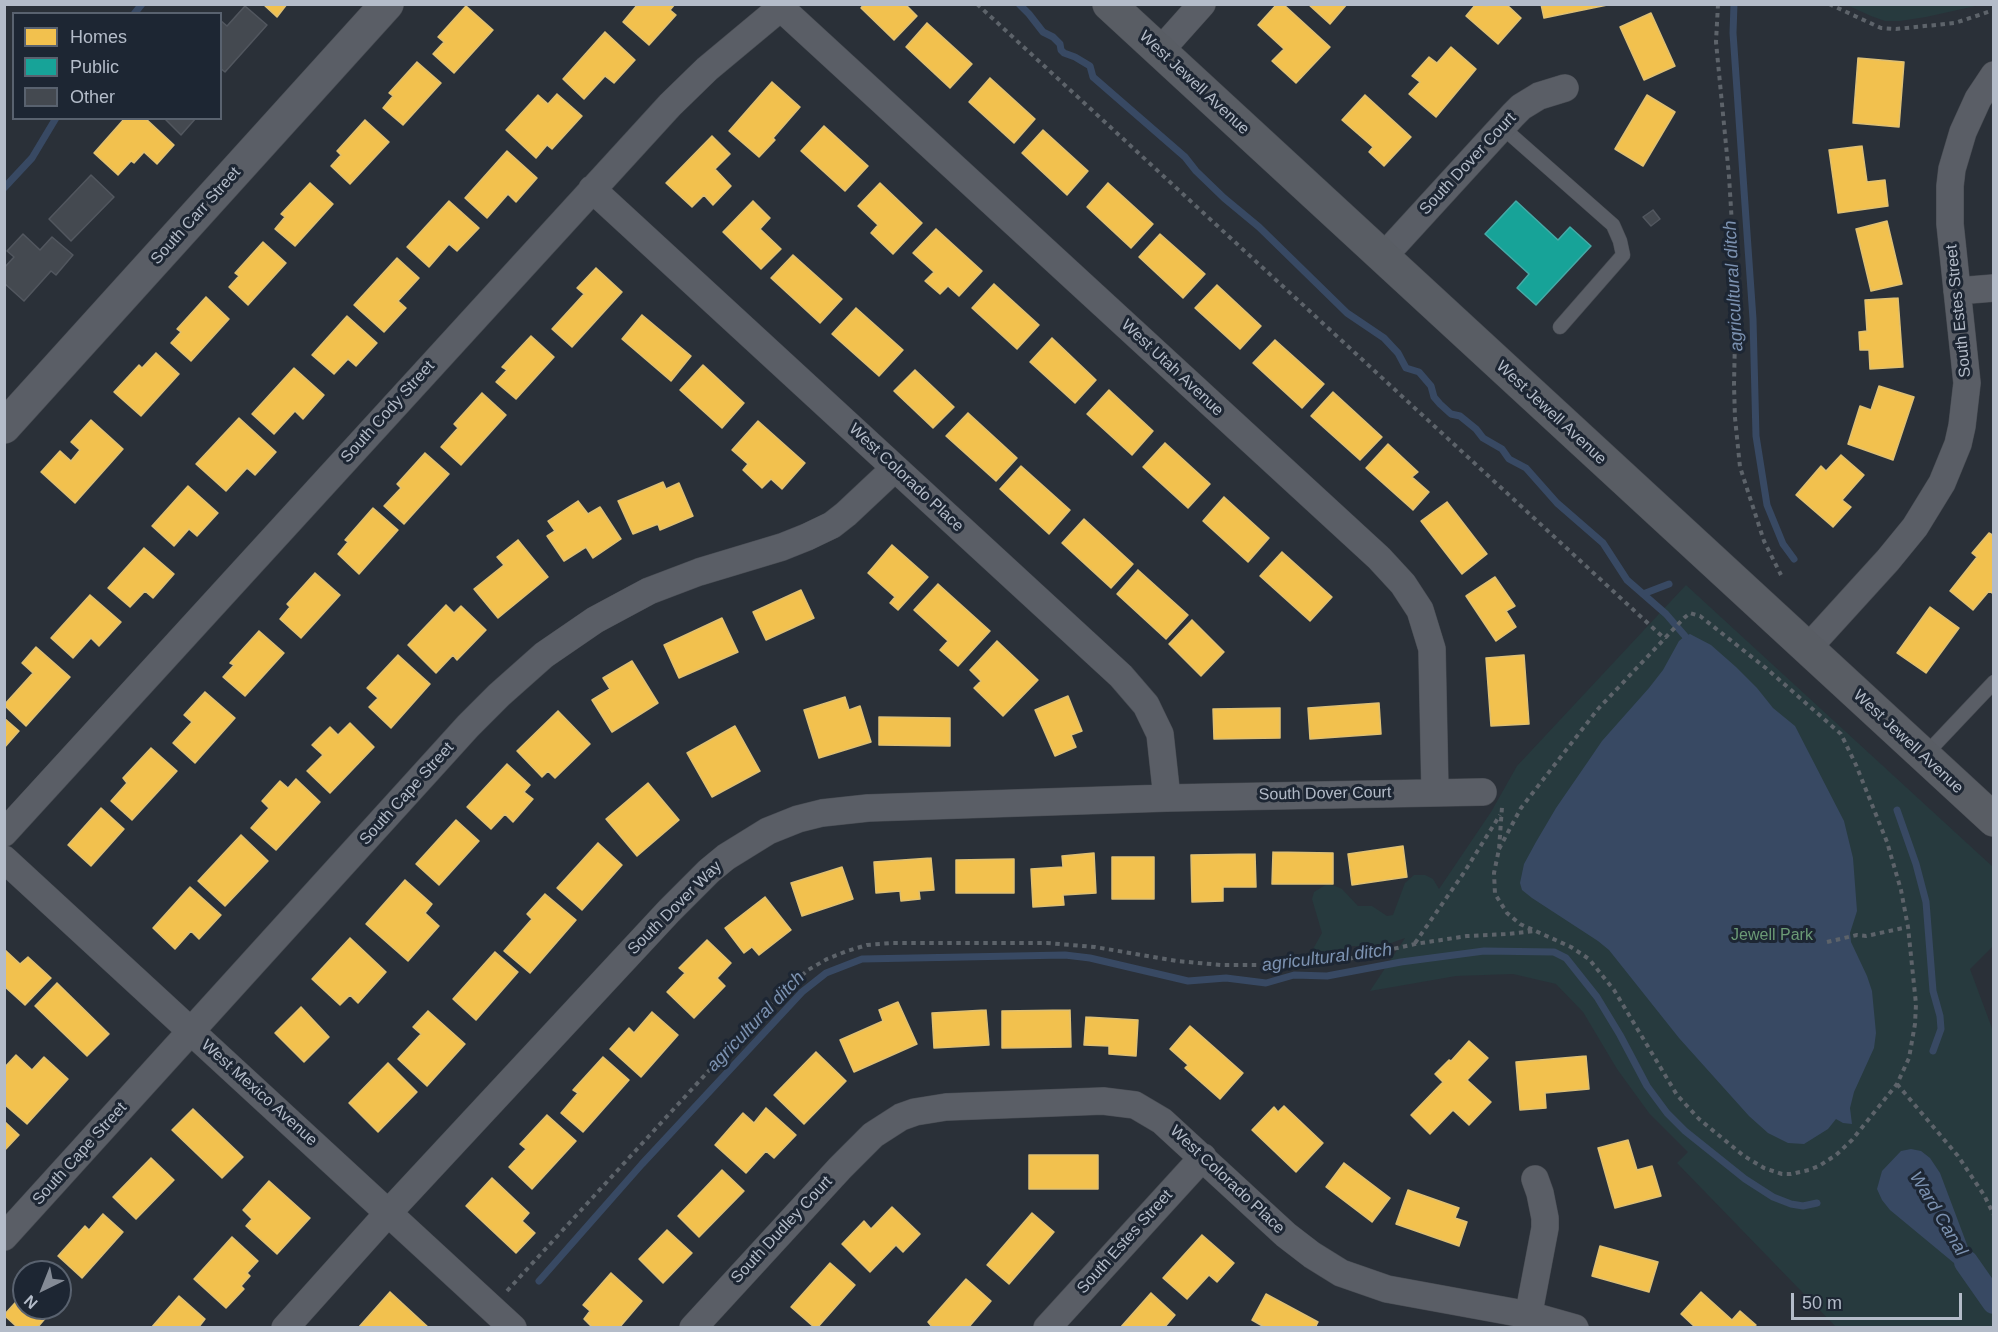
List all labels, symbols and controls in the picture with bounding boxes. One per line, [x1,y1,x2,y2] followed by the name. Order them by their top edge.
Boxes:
[12,12,222,120] legend
[70,27,127,47] text: Homes
[1135,27,1253,139] street label: West Jewell Avenue
[70,57,119,77] text: Public
[70,87,115,107] text: Other
[1416,109,1520,219] street label: South Dover Court
[147,163,245,269] street label: South Carr Street
[1720,220,1748,352] water label: agricultural ditch
[1942,244,1976,378] street label: South Estes Street
[1117,316,1227,420] street label: West Utah Avenue
[337,357,439,467] street label: South Cody Street
[1492,357,1610,469] street label: West Jewell Avenue
[845,420,967,536] street label: West Colorado Place
[1849,686,1967,798] street label: West Jewell Avenue
[356,739,458,849] street label: South Cape Street
[1259,783,1391,805] street label: South Dover Court
[624,857,726,959] street label: South Dover Way
[1731,926,1813,946] park label: Jewell Park
[1261,939,1393,977] water label: agricultural ditch
[703,967,809,1077] water label: agricultural ditch
[197,1036,321,1150] street label: West Mexico Avenue
[29,1099,131,1209] street label: South Cape Street
[1166,1122,1288,1238] street label: West Colorado Place
[1904,1168,1972,1260] water label: Ward Canal
[727,1172,837,1288] street label: South Dudley Court
[1073,1186,1177,1298] street label: South Estes Street
[12,1260,72,1320] north arrow
[1794,1281,1965,1319] scale bar
[21,1292,41,1312] text: N
[1802,1293,1842,1313] text: 50 m

